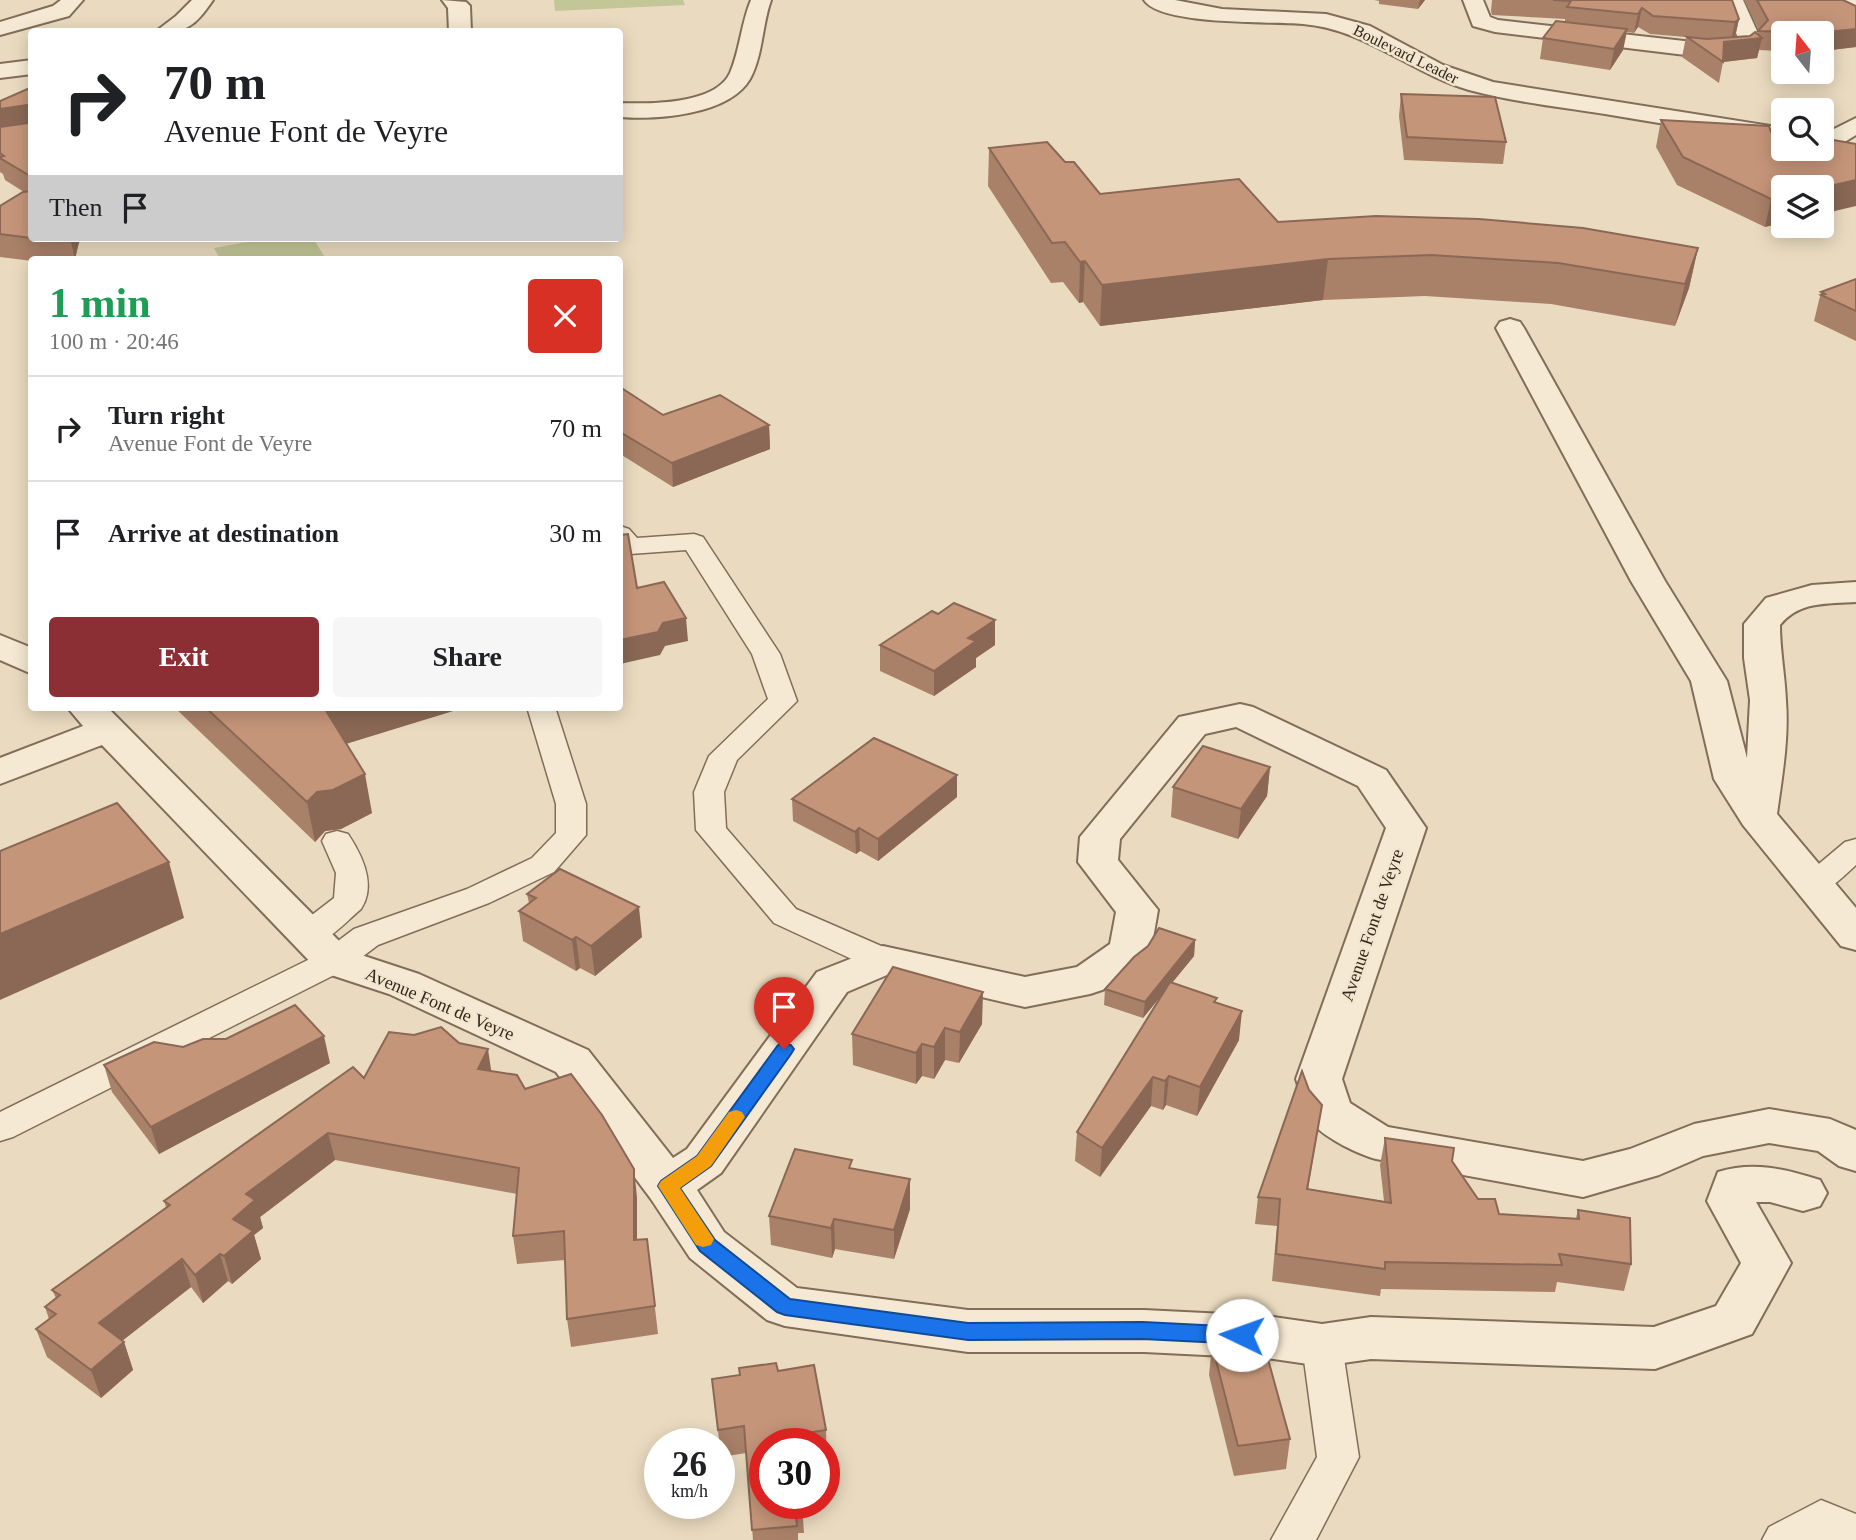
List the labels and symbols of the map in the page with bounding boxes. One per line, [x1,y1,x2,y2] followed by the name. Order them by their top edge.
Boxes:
[1351,21,1462,87] street label: Boulevard Leader
[1771,21,1834,84] north arrow
[1337,846,1407,1004] street label: Avenue Font de Veyre
[363,964,517,1044] street label: Avenue Font de Veyre
[754,977,814,1049] pin
[1205,1298,1279,1372] position arrow
[749,1428,840,1519] speed limit sign: 30

